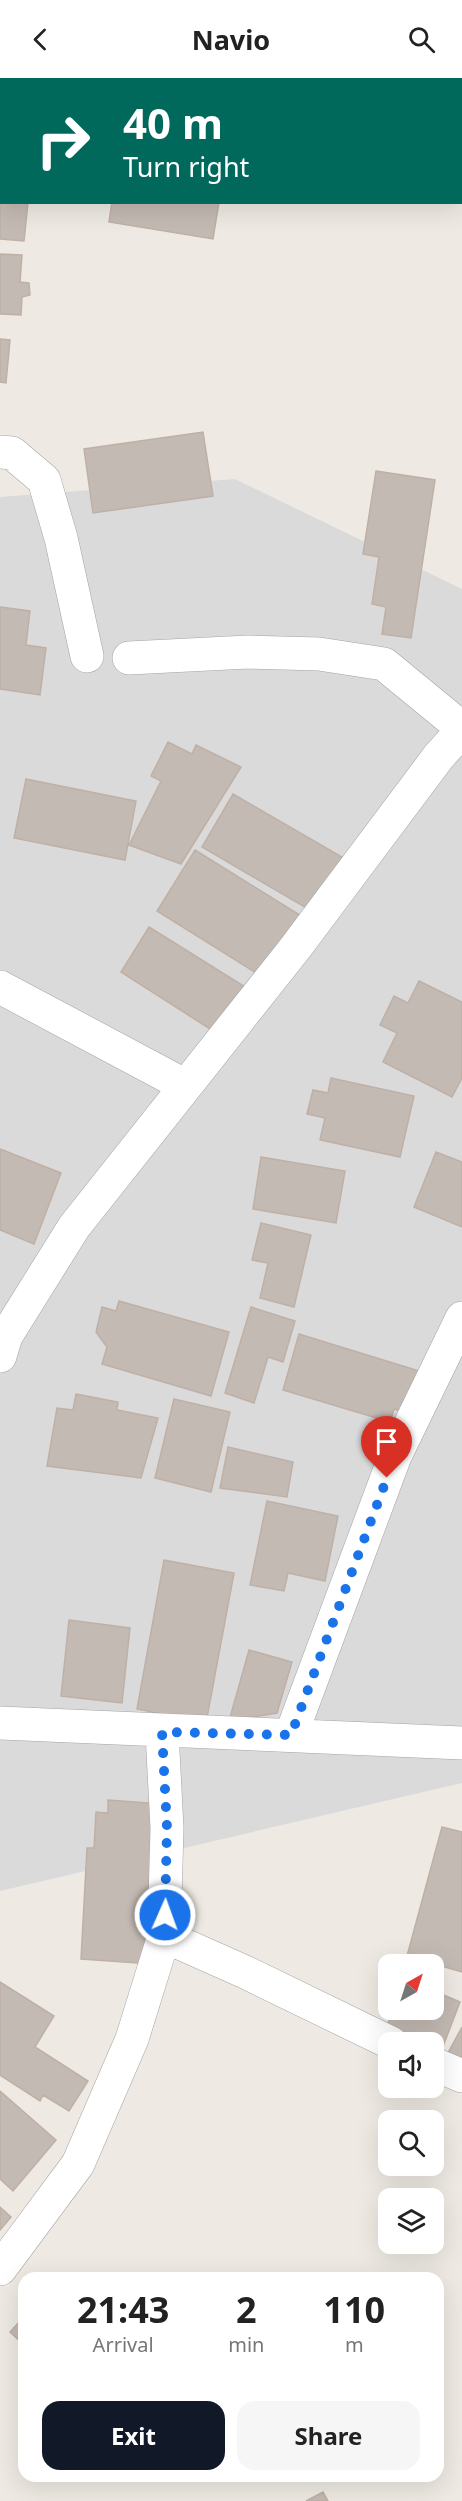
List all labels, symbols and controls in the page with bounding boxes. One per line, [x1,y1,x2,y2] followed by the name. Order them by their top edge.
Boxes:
[192,21,270,58] text: Navio
[24,23,57,56] icon: back
[405,23,438,56] icon: search
[123,94,223,151] text: 40 m
[24,102,102,180] icon: right
[123,148,249,185] text: Turn right
[361,1416,412,1478] pin
[370,1425,403,1458] icon: arrive
[133,1883,197,1947] position arrow
[378,1954,444,2020] north arrow
[378,1954,444,2254] map controls
[378,2032,444,2098] button: sound
[378,2110,444,2176] button: search
[378,2188,444,2254] button: layers
[77,2285,169,2334] text: 21:43
[236,2285,257,2334] text: 2
[323,2285,385,2334] text: 110
[93,2331,154,2358] text: Arrival
[228,2331,264,2358] text: min
[345,2331,364,2358] text: m
[42,2401,225,2470] button: Exit
[237,2401,420,2470] button: Share

